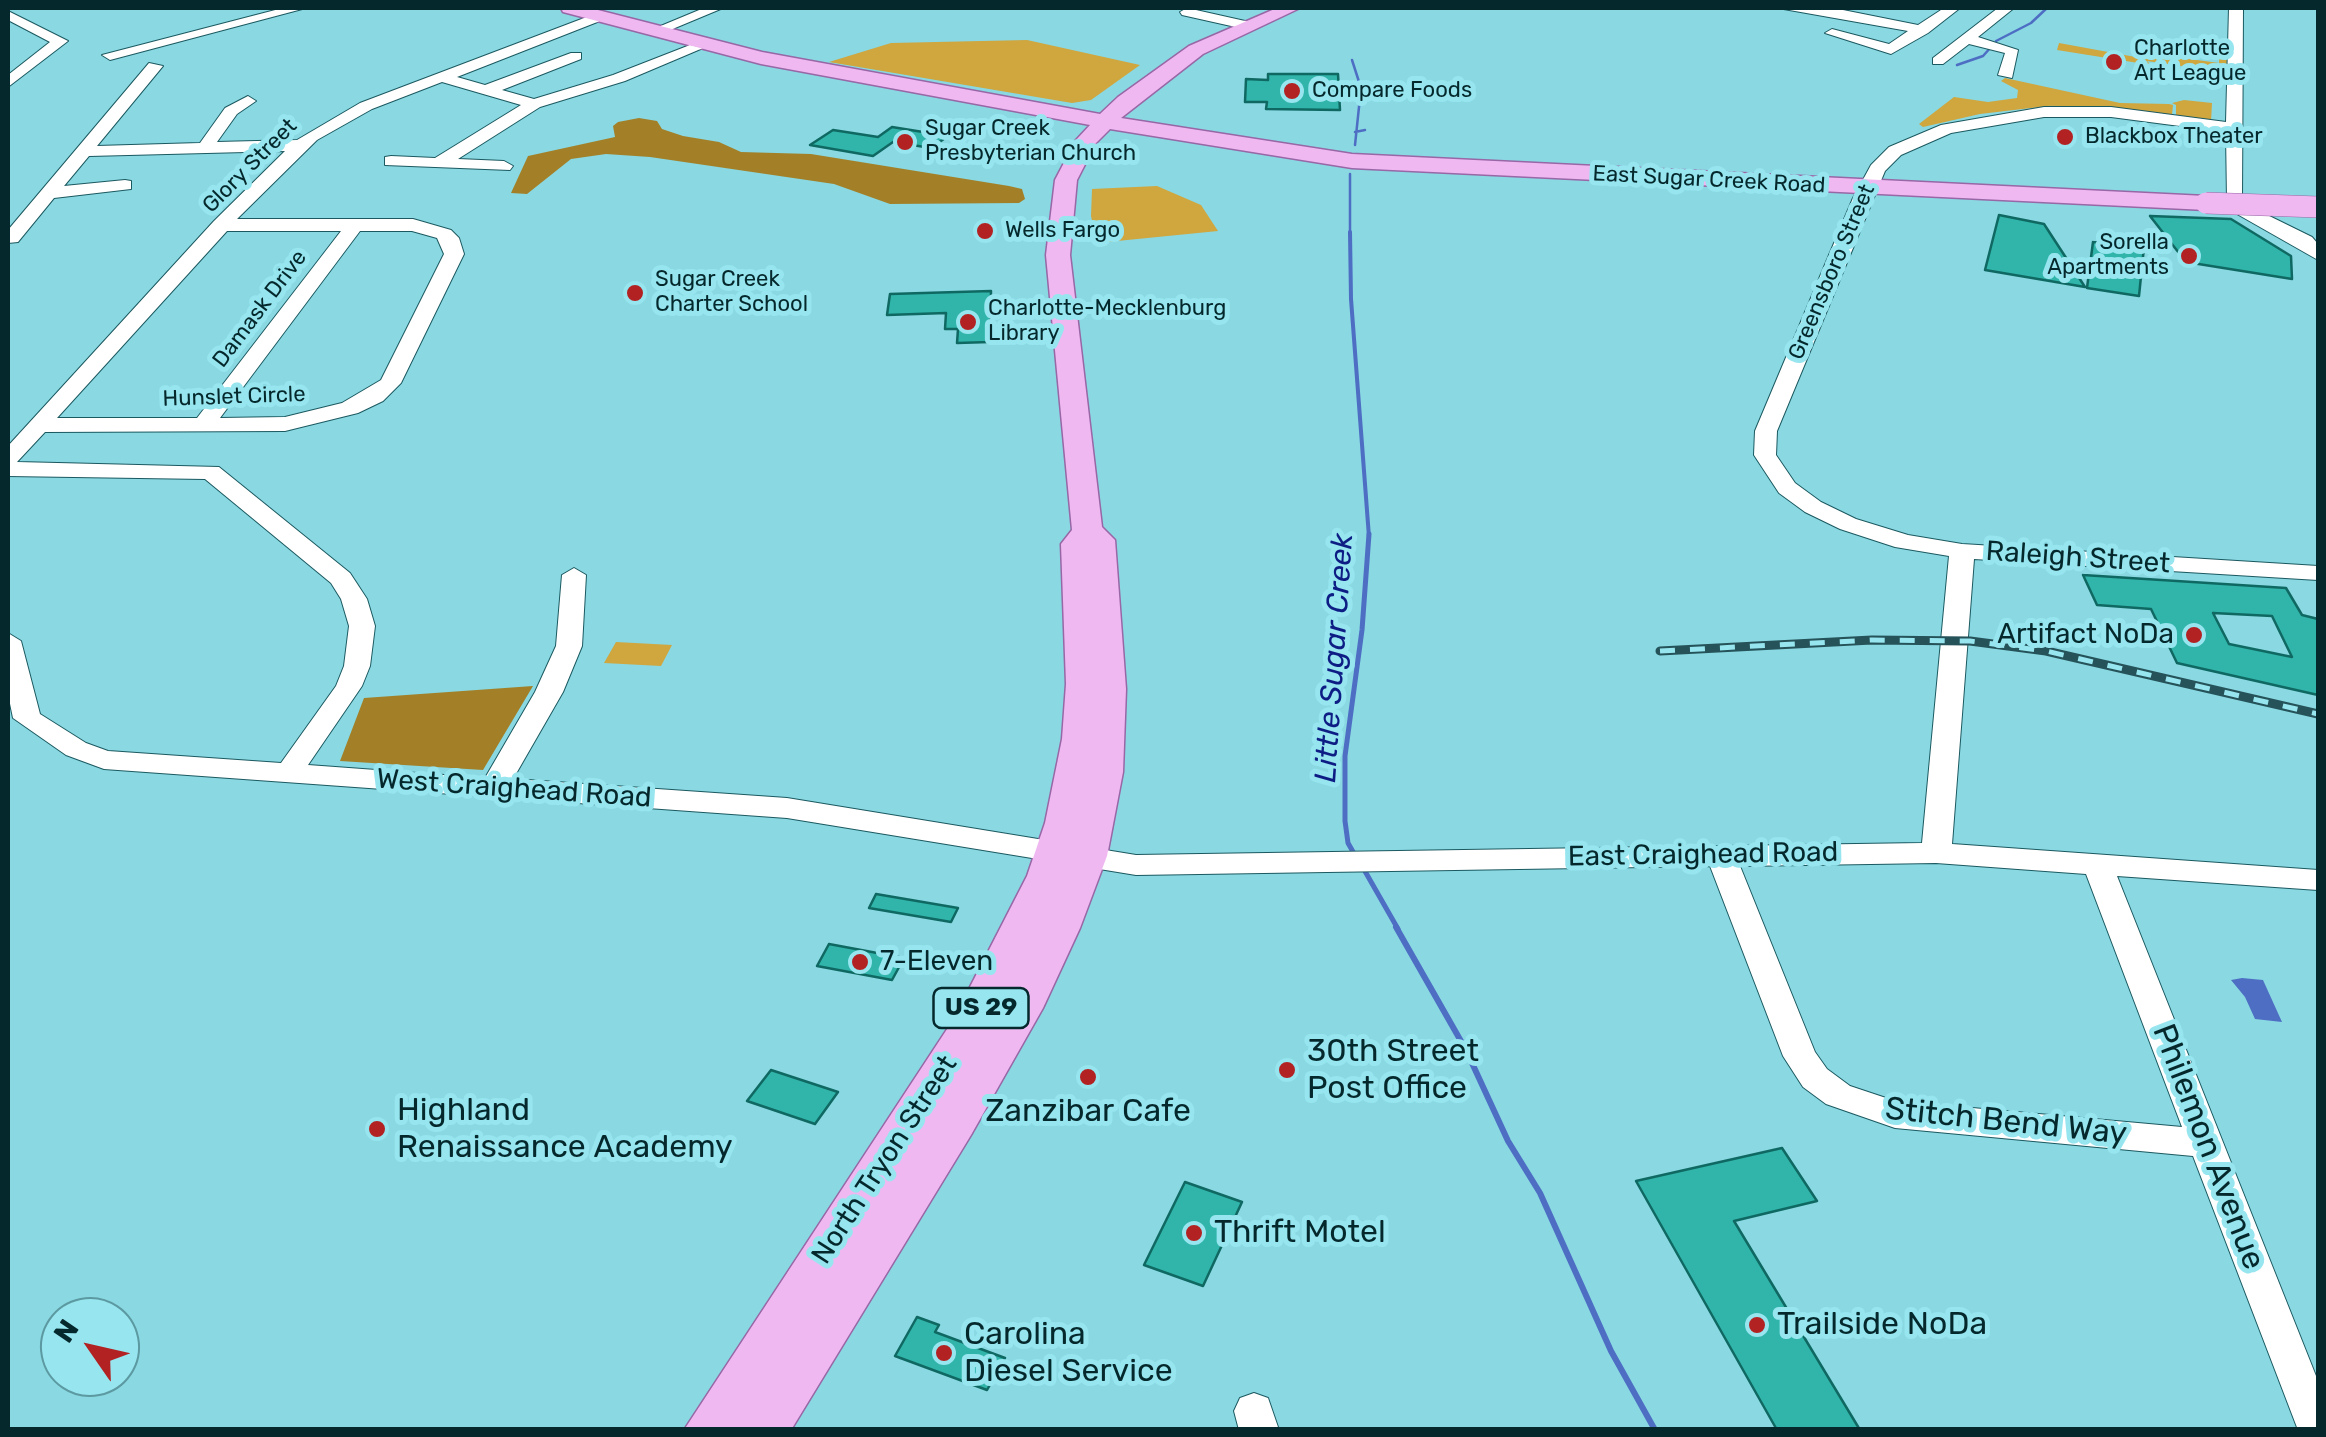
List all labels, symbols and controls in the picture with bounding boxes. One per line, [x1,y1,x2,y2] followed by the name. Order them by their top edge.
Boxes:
[2134,36,2246,88] place label: Charlotte Art League
[2103,51,2125,73] marker: Charlotte Art League
[1312,78,1472,104] place label: Compare Foods
[1281,80,1303,102] marker: Compare Foods
[197,113,303,219] street label: Glory Street
[925,116,1136,168] place label: Sugar Creek Presbyterian Church
[2085,124,2263,150] place label: Blackbox Theater
[2054,126,2076,148] marker: Blackbox Theater
[894,131,916,153] marker: Sugar Creek Presbyterian Church
[1592,161,1826,199] street label: East Sugar Creek Road
[1783,180,1881,364] street label: Greensboro Street
[1005,218,1120,244] place label: Wells Fargo
[974,220,996,242] marker: Wells Fargo
[2047,230,2169,282] place label: Sorella Apartments
[207,245,313,373] street label: Damask Drive
[2178,245,2200,267] marker: Sorella Apartments
[655,267,808,318] place label: Sugar Creek Charter School
[624,282,646,304] marker: Sugar Creek Charter School
[988,296,1226,348] place label: Charlotte-Mecklenburg Library
[957,311,979,333] marker: Charlotte-Mecklenburg Library
[162,381,306,413] street label: Hunslet Circle
[1308,532,1362,784] water label: Little Sugar Creek
[1985,535,2171,581] street label: Raleigh Street
[1997,618,2174,652] place label: Artifact NoDa
[2183,624,2205,646] marker: Artifact NoDa
[375,763,653,815] street label: West Craighead Road
[1567,836,1839,874] street label: East Craighead Road
[880,945,993,979] place label: 7-Eleven
[849,951,871,973] marker: 7-Eleven
[934,988,1028,1028] road number: US 29
[2144,1019,2272,1275] street label: Philemon Avenue
[1307,1033,1479,1108] place label: 30th Street Post Office
[805,1050,965,1270] street label: North Tryon Street
[1276,1059,1298,1081] marker: 30th Street Post Office
[1077,1066,1099,1088] marker: Zanzibar Cafe
[1883,1090,2129,1154] street label: Stitch Bend Way
[397,1092,733,1167] place label: Highland Renaissance Academy
[985,1093,1191,1131] place label: Zanzibar Cafe
[366,1118,388,1140] marker: Highland Renaissance Academy
[1214,1214,1386,1252] place label: Thrift Motel
[1183,1222,1205,1244] marker: Thrift Motel
[40,1297,140,1397] north arrow
[1777,1306,1987,1344] place label: Trailside NoDa
[47,1313,86,1349] text: N
[1746,1314,1768,1336] marker: Trailside NoDa
[964,1316,1173,1391] place label: Carolina Diesel Service
[933,1342,955,1364] marker: Carolina Diesel Service

